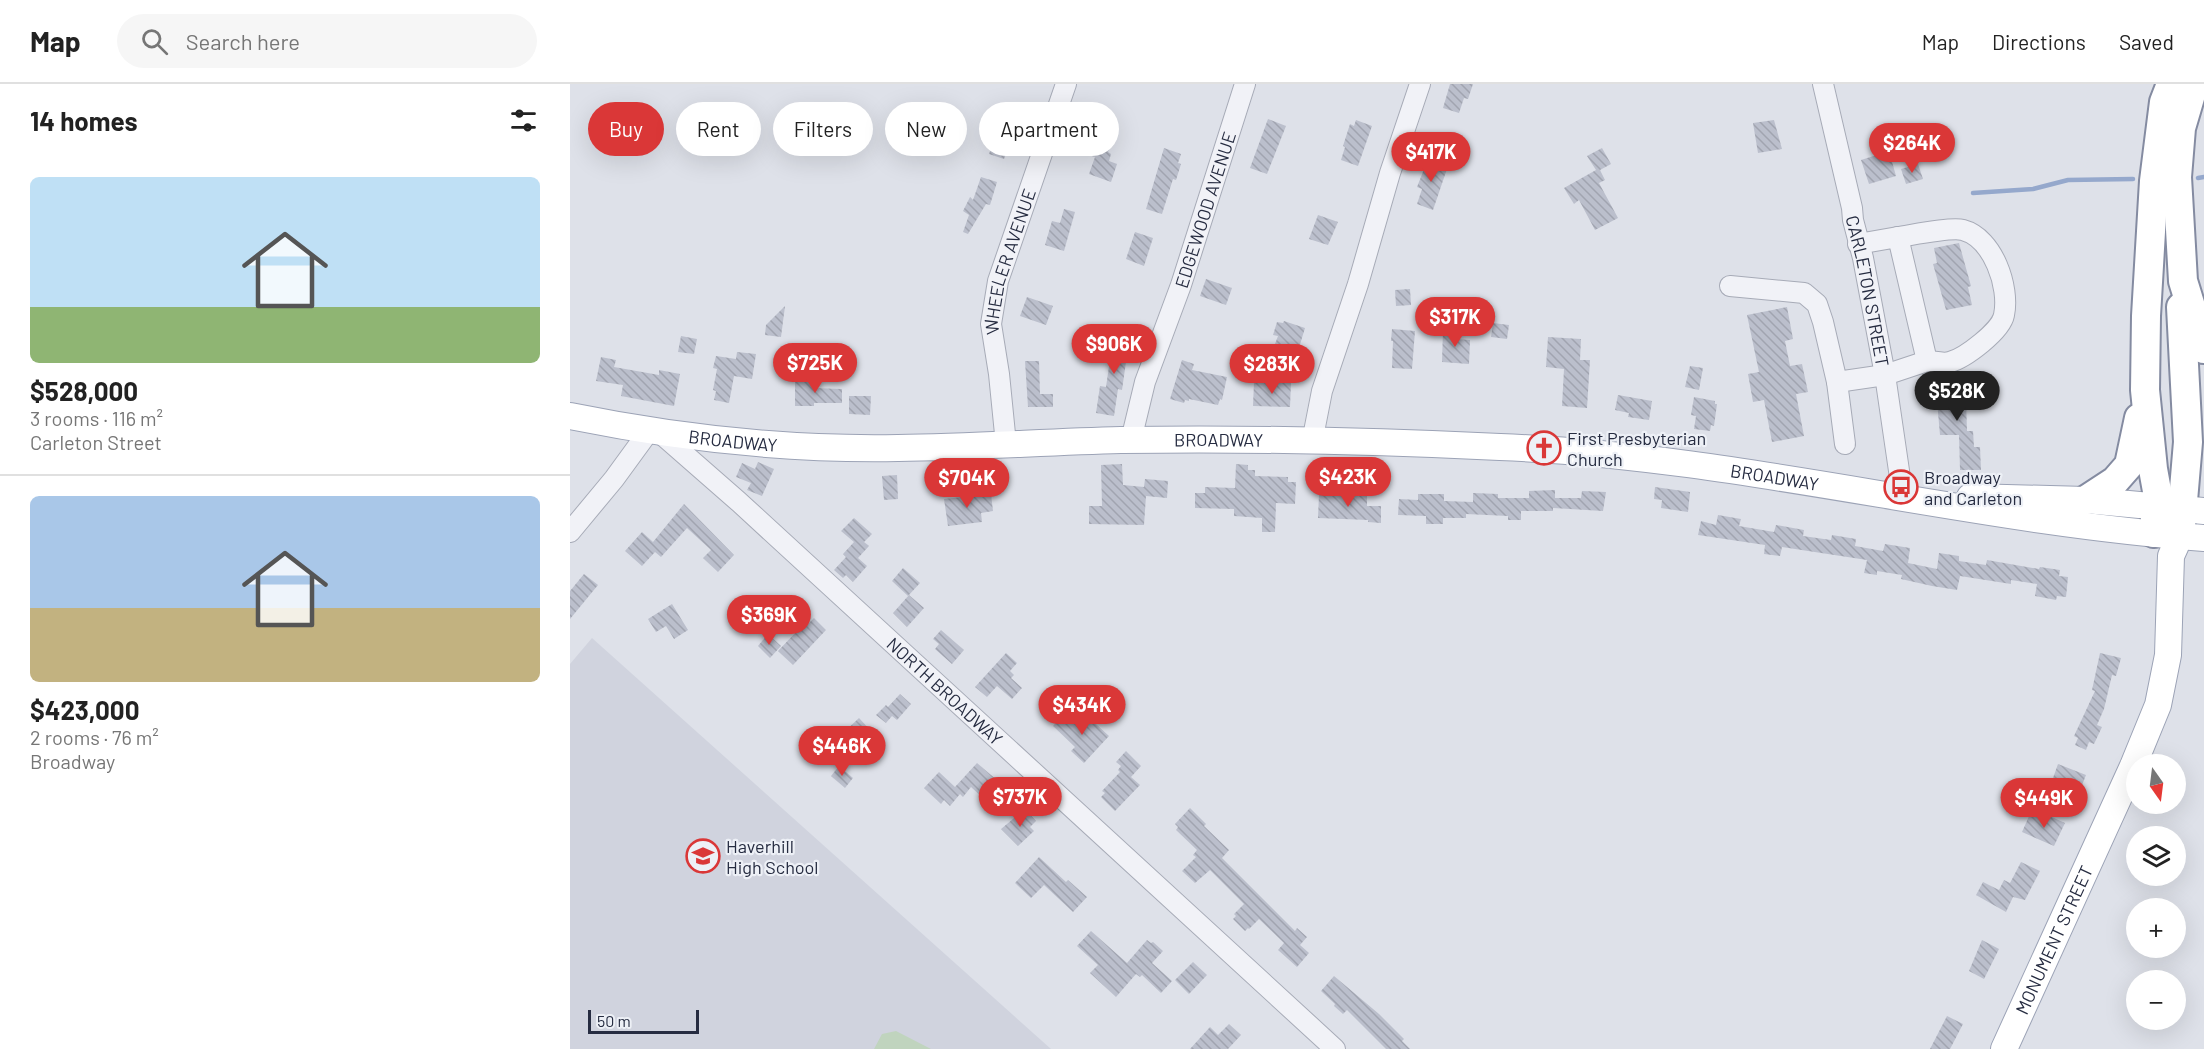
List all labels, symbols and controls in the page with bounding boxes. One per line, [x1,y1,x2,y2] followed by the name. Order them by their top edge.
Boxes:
[117,14,537,68] search box
[30,24,81,58] text: Map
[138,25,171,58] icon: search
[186,28,300,54] text: Search here
[1922,29,1959,54] text: Map
[1992,29,2086,54] text: Directions
[2119,29,2174,54] text: Saved
[588,102,664,156] chip: Buy
[676,102,761,156] chip: Rent
[773,102,873,156] chip: Filters
[885,102,967,156] chip: New
[979,102,1119,156] chip: Apartment
[507,104,540,137] icon: filters
[30,105,137,136] text: 14 homes
[1870,123,1954,174] pin: $264K
[1170,129,1240,291] street label: EDGEWOOD AVENUE
[1883,130,1941,154] text: $264K
[1389,132,1473,183] pin: $417K
[1405,139,1457,163] text: $417K
[979,186,1040,336] street label: WHEELER AVENUE
[1841,213,1894,368] street label: CARLETON STREET
[231,216,339,324] icon: home
[1413,297,1497,348] pin: $317K
[1429,304,1481,328] text: $317K
[1072,324,1156,375] pin: $906K
[1086,331,1142,355] text: $906K
[773,343,857,394] pin: $725K
[1230,344,1314,395] pin: $283K
[787,350,843,374] text: $725K
[1244,351,1300,375] text: $283K
[1915,371,1999,422] pin: $528K
[30,375,138,406] text: $528,000
[1929,378,1985,402] text: $528K
[30,406,163,430] text: 3 rooms · 116 m²
[687,425,778,456] street label: BROADWAY
[1567,427,1706,470] place label: First Presbyterian Church
[1174,428,1263,451] street label: BROADWAY
[30,430,162,454] text: Carleton Street
[1526,430,1562,466] church icon: First Presbyterian Church
[1306,457,1390,508] pin: $423K
[925,458,1009,509] pin: $704K
[1729,459,1821,495] street label: BROADWAY
[1319,464,1377,488] text: $423K
[938,465,996,489] text: $704K
[1924,466,2022,509] place label: Broadway and Carleton
[1883,469,1919,505] bus stop icon: Broadway and Carleton
[231,535,339,643] icon: home
[727,595,811,646] pin: $369K
[741,602,797,626] text: $369K
[883,633,1007,750] street label: NORTH BROADWAY
[1040,685,1124,736] pin: $434K
[1053,692,1111,716] text: $434K
[30,694,140,725] text: $423,000
[30,725,159,749] text: 2 rooms · 76 m²
[800,726,884,777] pin: $446K
[813,733,871,757] text: $446K
[30,749,115,773] text: Broadway
[2126,754,2186,814] north arrow
[2126,754,2186,1030] map controls
[978,777,1062,828] pin: $737K
[2002,778,2086,829] pin: $449K
[993,784,1047,808] text: $737K
[2015,785,2073,809] text: $449K
[2126,826,2186,886] button: layers
[726,835,819,878] place label: Haverhill High School
[685,838,721,874] school or university icon: Haverhill High School
[2010,862,2097,1018] street label: MONUMENT STREET
[2126,898,2186,958] button: +
[2126,970,2186,1030] button: −
[588,1007,699,1034] scale bar
[597,1011,631,1030] text: 50 m

